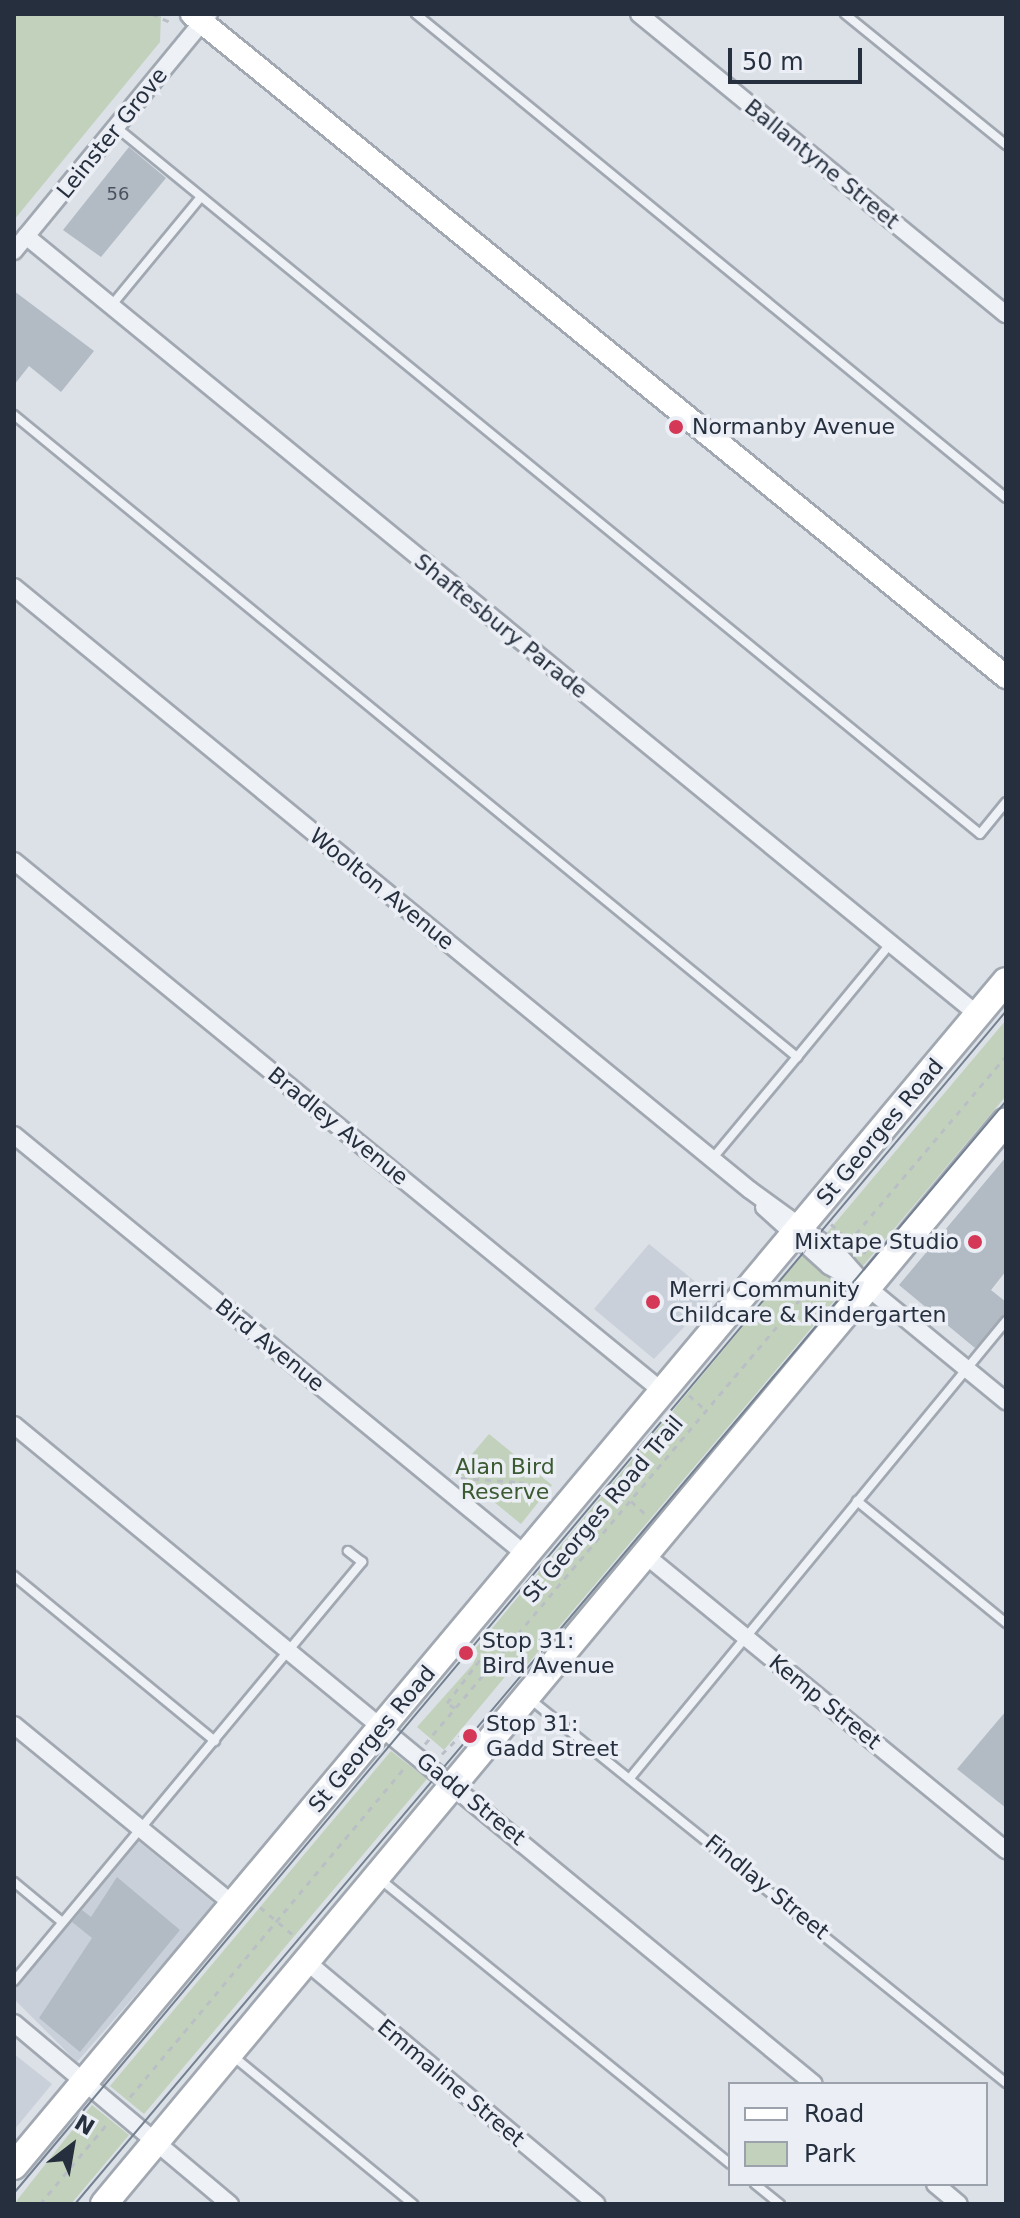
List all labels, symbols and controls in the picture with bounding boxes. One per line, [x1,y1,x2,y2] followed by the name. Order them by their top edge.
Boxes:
[732,32,866,82] scale bar
[742,48,804,76] text: 50 m
[51,62,173,204] street label: Leinster Grove
[739,94,905,234] street label: Ballantyne Street
[107,183,129,205] house number: 56
[692,414,895,440] place label: Normanby Avenue
[667,418,685,436] marker: Normanby Avenue
[409,548,593,704] street label: Shaftesbury Parade
[304,823,460,955] street label: Woolton Avenue
[811,1053,949,1211] street label: St Georges Road
[262,1061,414,1191] street label: Bradley Avenue
[794,1229,959,1255] place label: Mixtape Studio
[966,1233,984,1251] marker: Mixtape Studio
[669,1276,947,1328] place label: Merri Community Childcare & Kindergarten
[210,1293,330,1397] street label: Bird Avenue
[644,1293,662,1311] marker: Merri Community Childcare & Kindergarten
[517,1410,689,1608] street label: St Georges Road Trail
[455,1453,555,1504] park label: Alan Bird Reserve
[482,1627,615,1678] place label: Stop 31: Bird Avenue
[457,1644,475,1662] marker: Stop 31: Bird Avenue
[764,1649,886,1755] street label: Kemp Street
[303,1660,441,1818] street label: St Georges Road
[486,1710,618,1762] place label: Stop 31: Gadd Street
[461,1727,479,1745] marker: Stop 31: Gadd Street
[411,1747,531,1851] street label: Gadd Street
[700,1829,834,1945] street label: Findlay Street
[372,2014,530,2152] street label: Emmaline Street
[728,2082,988,2186] legend
[804,2100,864,2128] text: Road
[32,2106,112,2186] north arrow
[70,2110,99,2140] text: N
[804,2140,856,2168] text: Park

